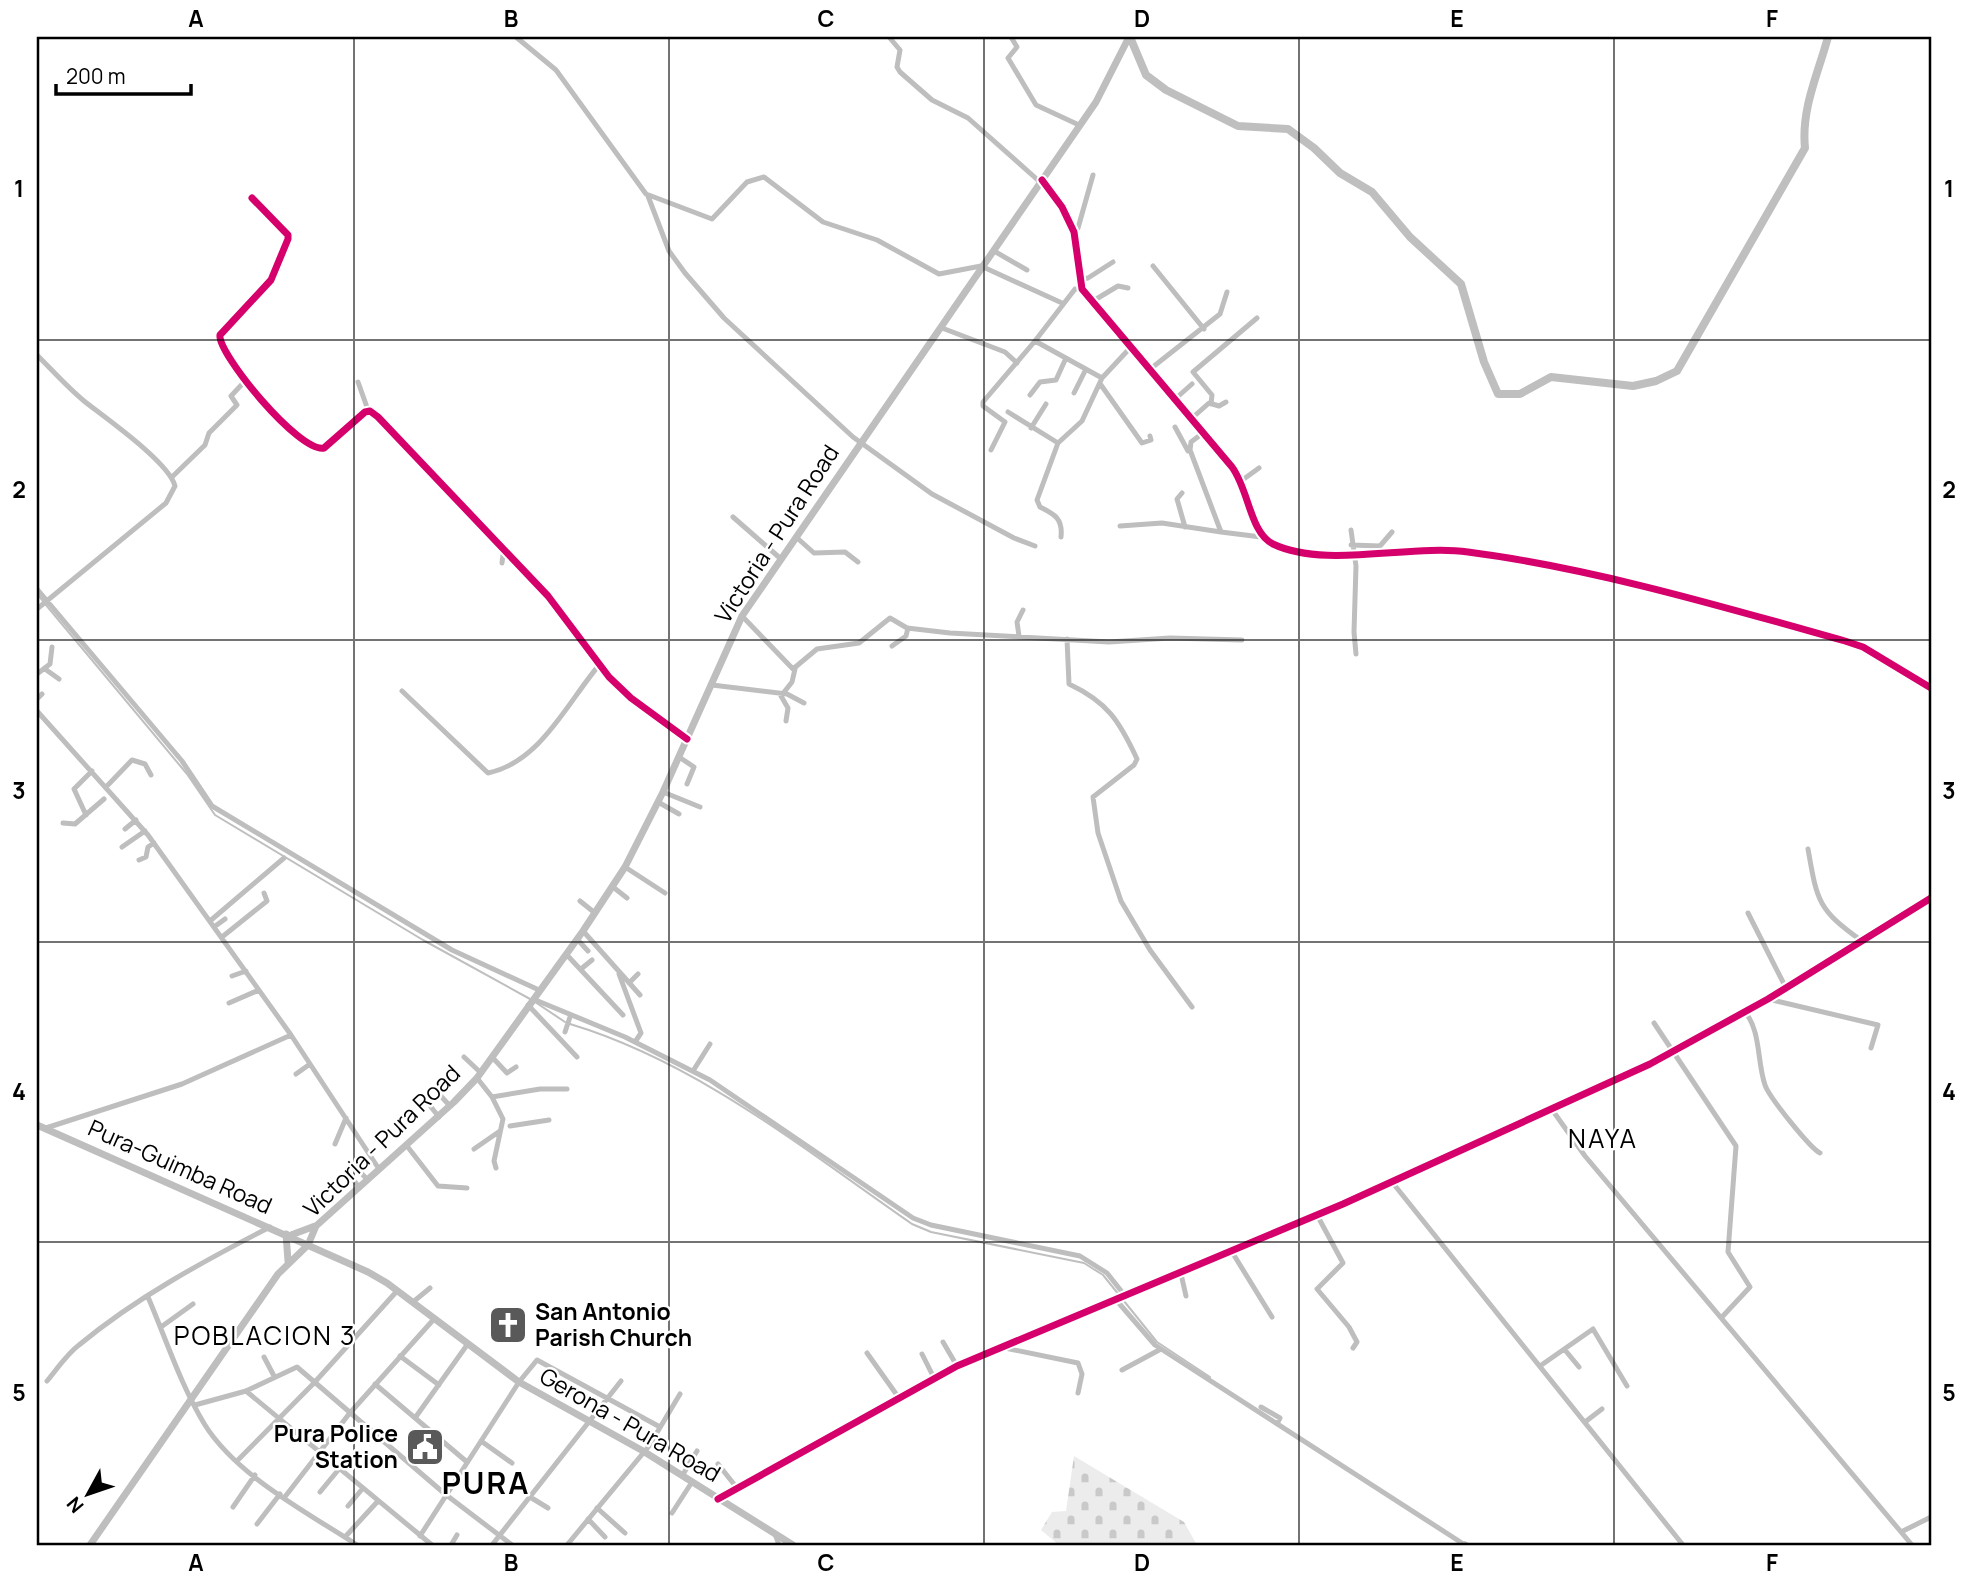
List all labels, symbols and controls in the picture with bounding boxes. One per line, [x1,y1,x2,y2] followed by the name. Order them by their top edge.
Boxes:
[188,2,204,34] text: A
[504,2,518,34] text: B
[818,2,835,34] text: C
[1134,2,1150,34] text: D
[1450,2,1464,34] text: E
[1766,2,1778,34] text: F
[56,52,191,96] scale bar
[66,62,126,90] text: 200 m
[14,172,24,204] text: 1
[1944,172,1954,204] text: 1
[707,438,846,629] street label: Victoria - Pura Road
[12,473,26,505] text: 2
[1942,473,1956,505] text: 2
[12,774,26,806] text: 3
[1942,774,1956,806] text: 3
[296,1057,467,1223] street label: Victoria - Pura Road
[12,1075,26,1107] text: 4
[1942,1075,1956,1107] text: 4
[83,1111,277,1221] street label: Pura-Guimba Road
[1568,1120,1638,1156] district label: NAYA
[535,1295,692,1353] place label: San Antonio Parish Church
[487,1304,529,1346] church icon: San Antonio Parish Church
[174,1317,356,1353] district label: POBLACION 3
[534,1359,727,1489] street label: Gerona - Pura Road
[12,1376,26,1408] text: 5
[1942,1376,1956,1408] text: 5
[274,1417,398,1475] place label: Pura Police Station
[404,1426,446,1468] public building icon: Pura Police Station
[52,1460,122,1530] north arrow
[442,1462,530,1503] district label: PURA
[61,1491,89,1519] text: N
[188,1546,204,1578] text: A
[504,1546,518,1578] text: B
[818,1546,835,1578] text: C
[1134,1546,1150,1578] text: D
[1450,1546,1464,1578] text: E
[1766,1546,1778,1578] text: F

